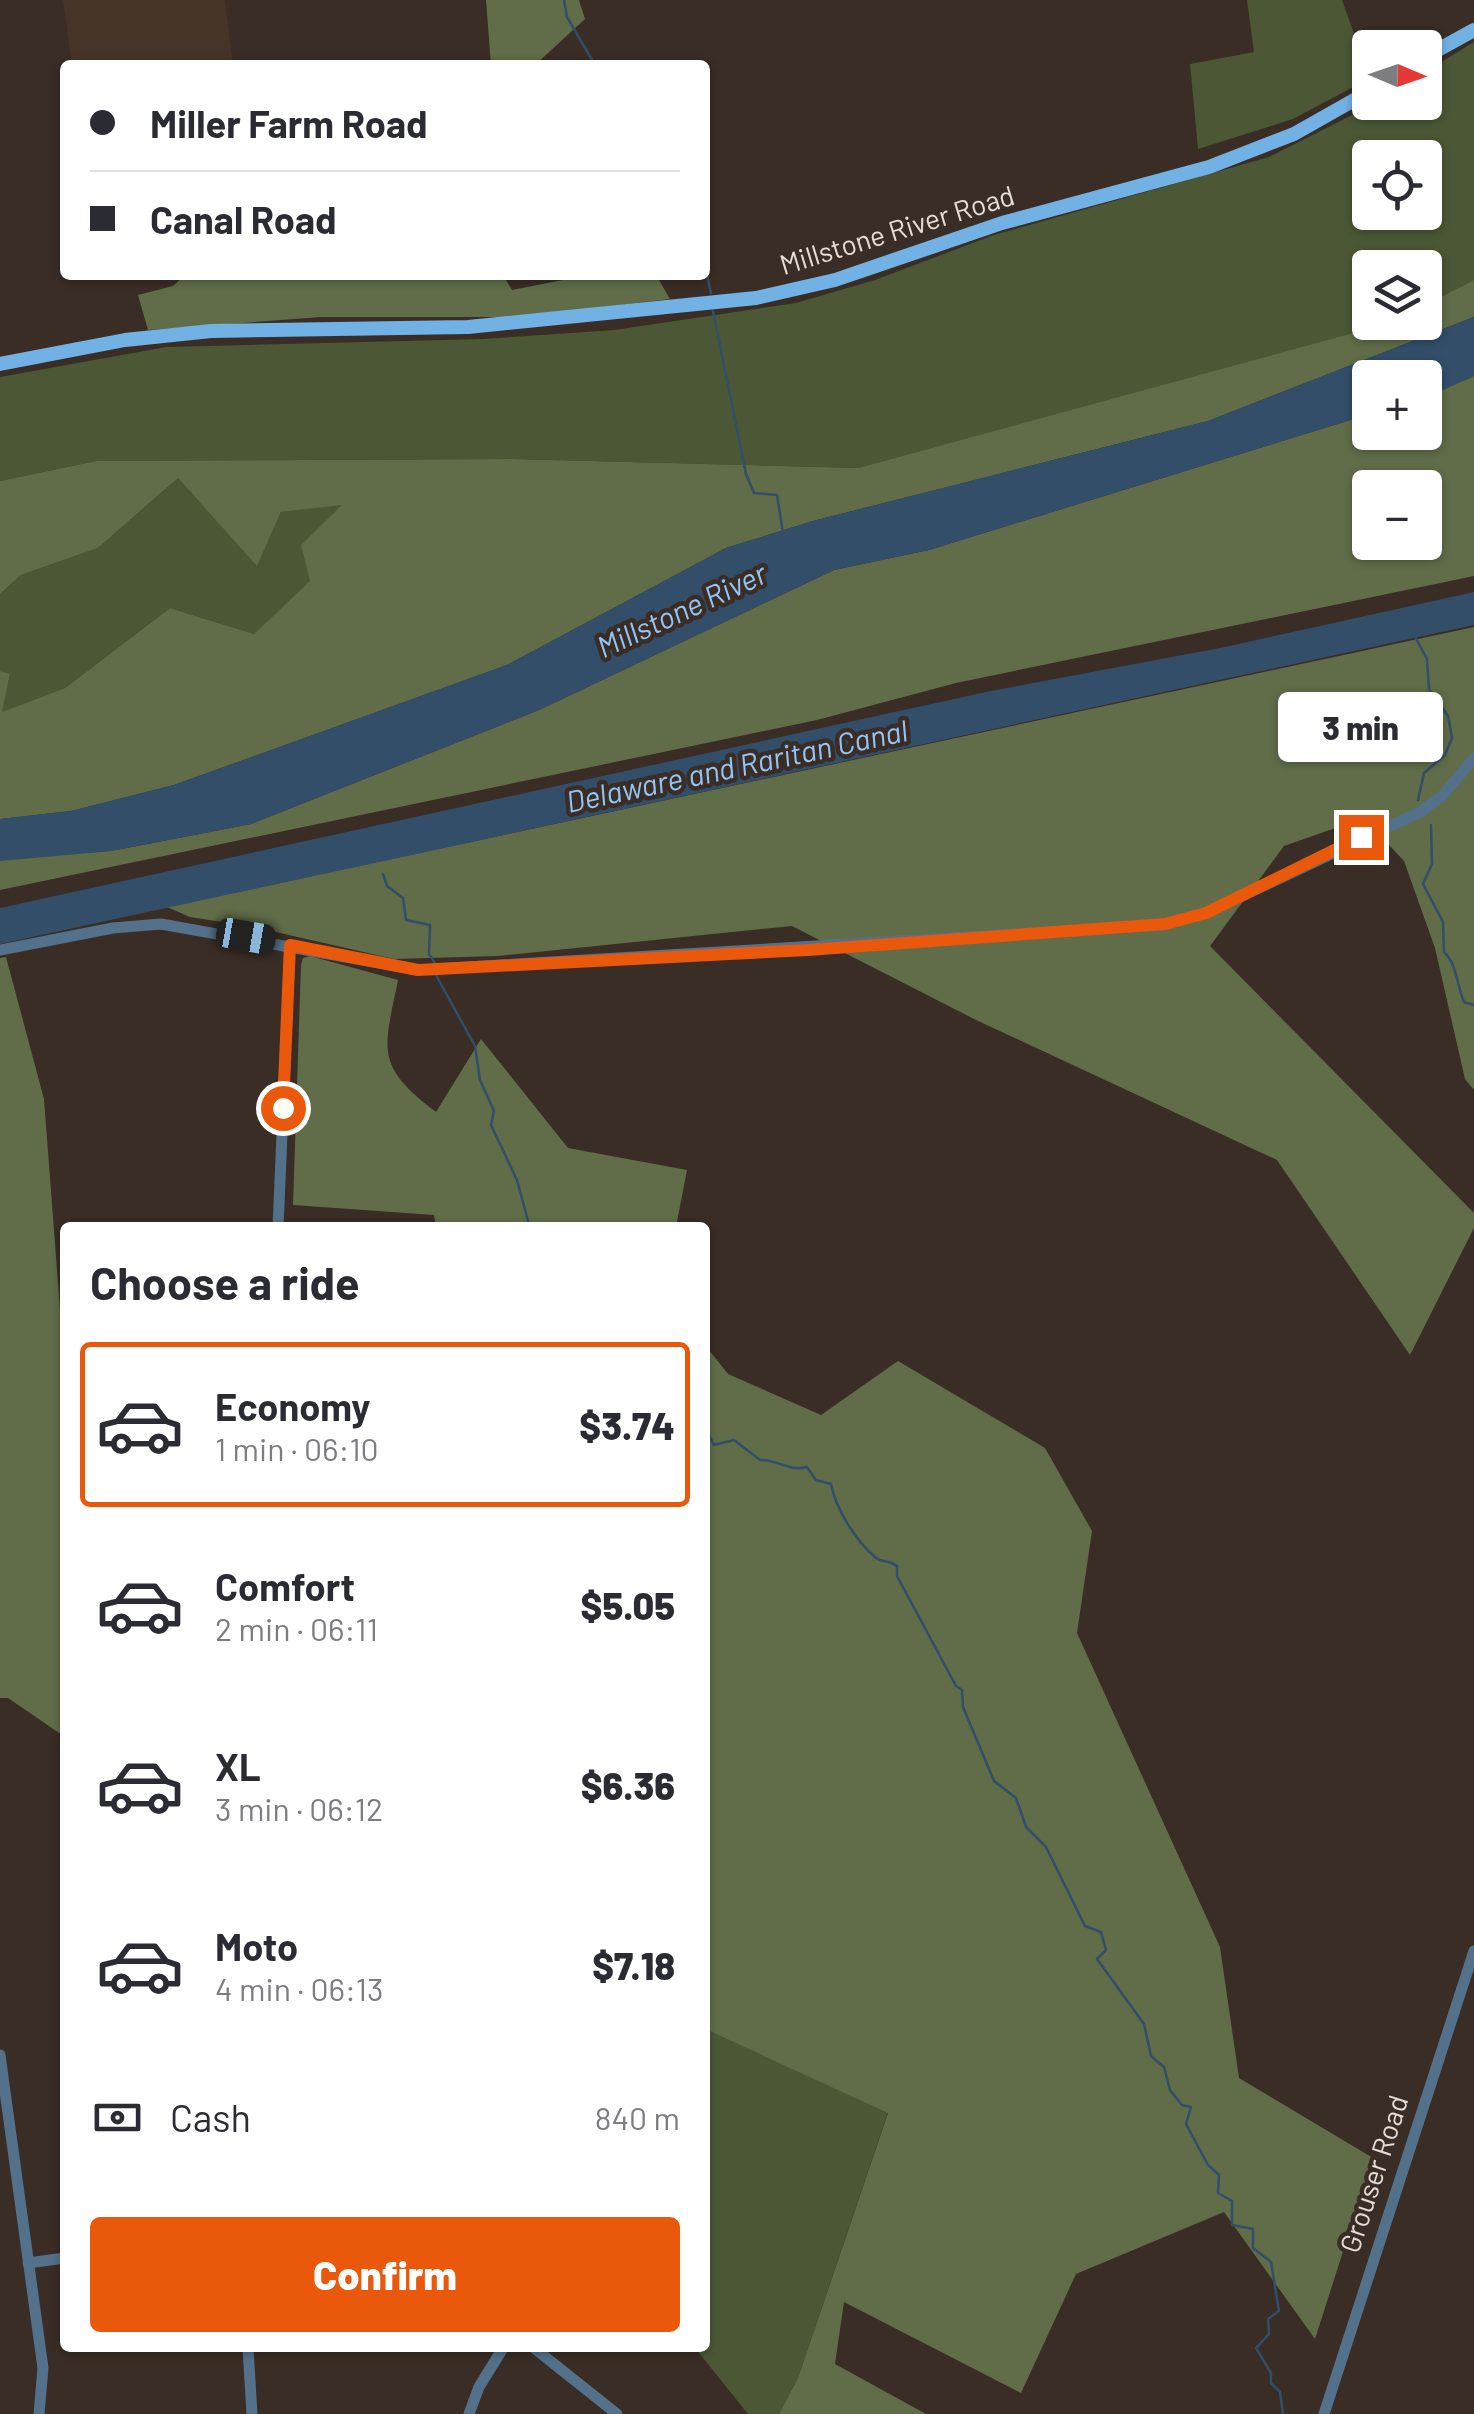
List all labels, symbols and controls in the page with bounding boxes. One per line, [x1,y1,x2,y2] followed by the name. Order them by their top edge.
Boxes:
[1352,30,1442,120] north arrow
[1352,30,1442,560] map controls
[150,100,427,146] text: Miller Farm Road
[1352,140,1442,230] button: locate
[775,177,1018,281] street label: Millstone River Road
[150,196,337,242] text: Canal Road
[1352,250,1442,340] button: layers
[1352,360,1442,450] button: +
[1352,470,1442,560] button: −
[591,554,773,664] water label: Millstone River
[1278,692,1444,762] callout: 3 min
[1322,708,1399,746] text: 3 min
[563,711,911,819] water label: Delaware and Raritan Canal
[1339,815,1384,860] route end
[214,916,278,956] car
[261,1086,306,1131] route start
[90,1255,360,1309] text: Choose a ride
[95,1380,185,1470] icon: car
[215,1383,370,1429] text: Economy
[579,1402,675,1448] text: $3.74
[215,1429,379,1467] text: 1 min · 06:10
[95,1560,185,1650] icon: car
[215,1563,355,1609] text: Comfort
[581,1582,675,1628] text: $5.05
[215,1609,378,1647] text: 2 min · 06:11
[95,1740,185,1830] icon: car
[215,1743,261,1789] text: XL
[581,1762,675,1808] text: $6.36
[215,1789,383,1827] text: 3 min · 06:12
[95,1920,185,2010] icon: car
[215,1923,298,1969] text: Moto
[592,1942,675,1988] text: $7.18
[215,1969,384,2007] text: 4 min · 06:13
[90,2090,145,2145] icon: cash
[1332,2091,1414,2257] street label: Grouser Road
[170,2094,251,2140] text: Cash
[595,2098,680,2136] text: 840 m
[90,2217,680,2332] button: Confirm

